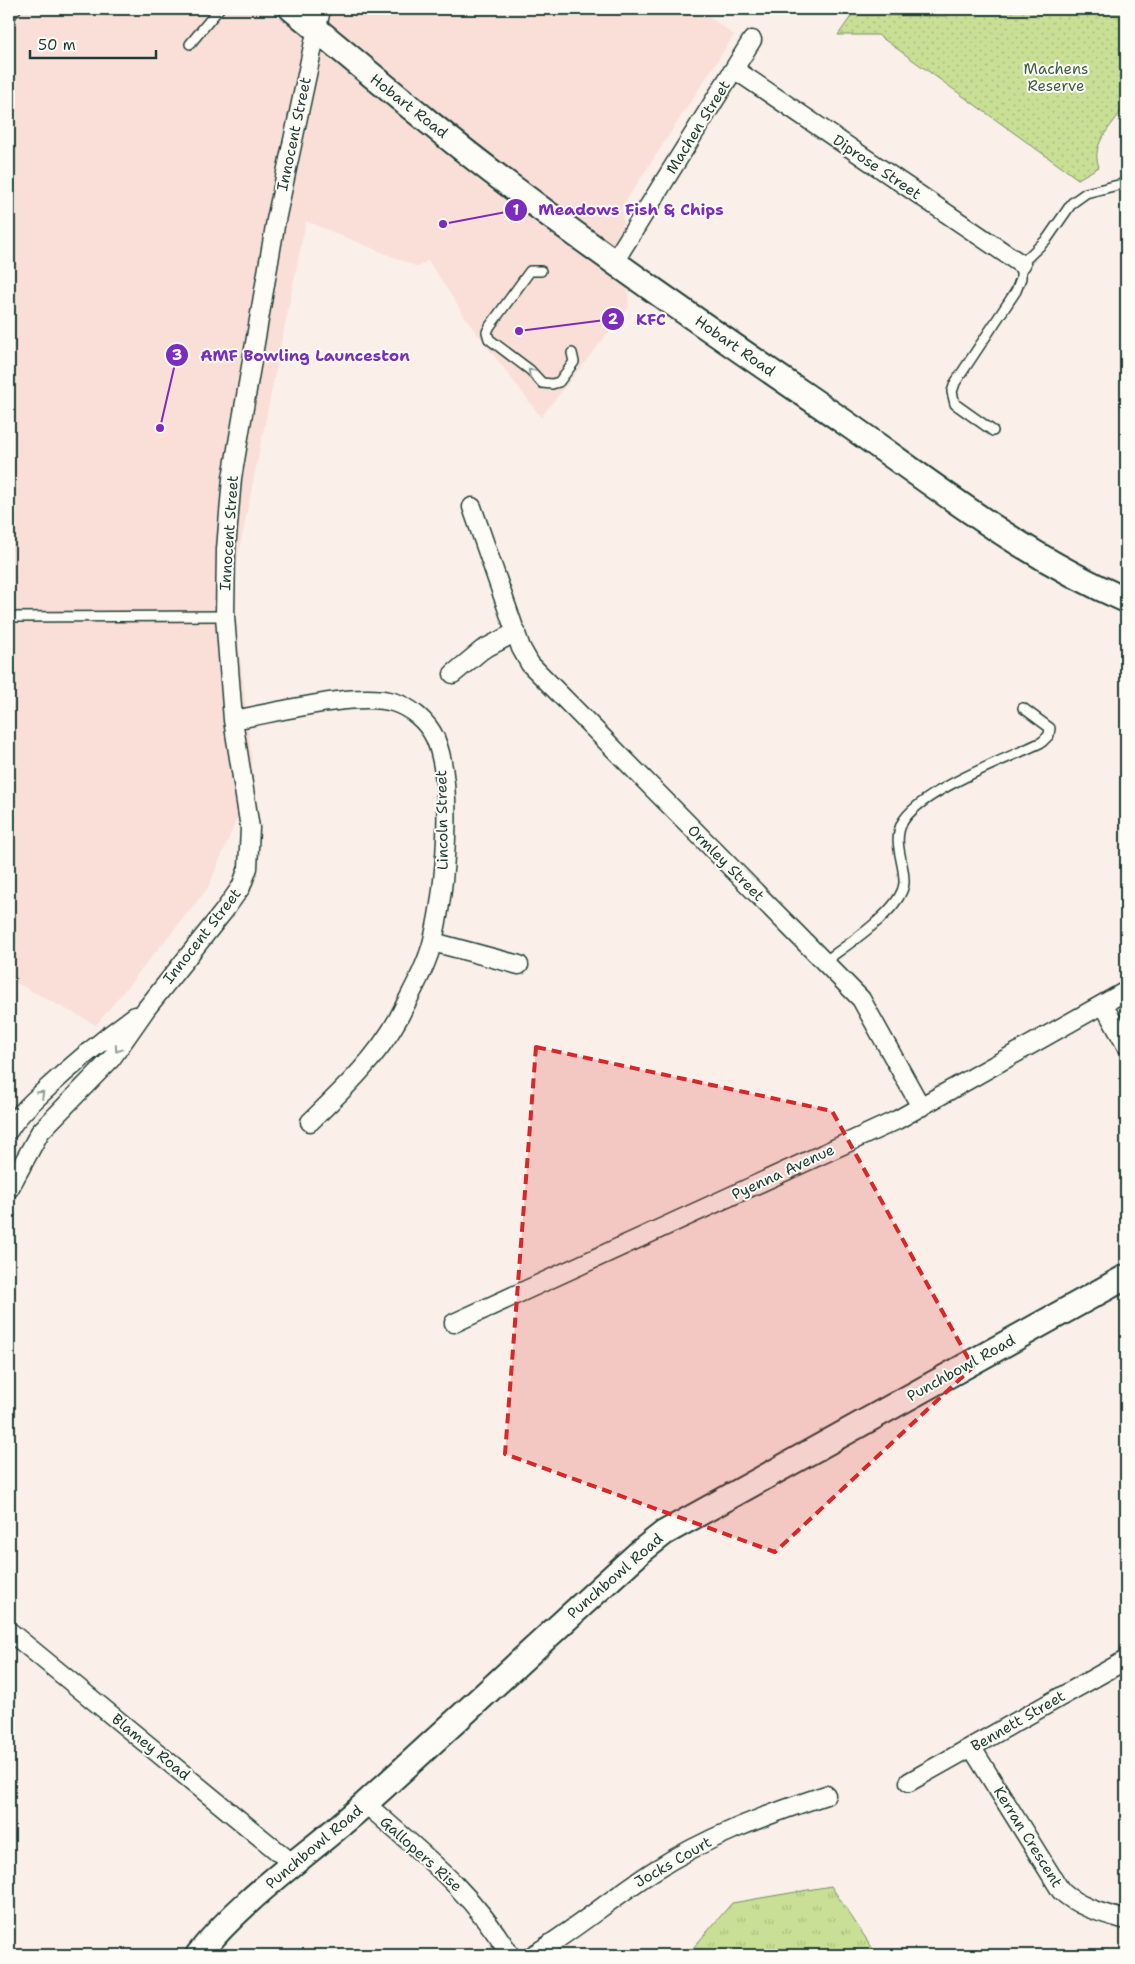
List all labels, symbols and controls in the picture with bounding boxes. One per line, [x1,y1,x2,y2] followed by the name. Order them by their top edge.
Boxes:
[30,28,156,60] scale bar
[38,35,76,55] text: 50 m
[1024,59,1088,96] park label: Machens Reserve
[366,69,452,143] street label: Hobart Road
[272,75,316,193] street label: Innocent Street
[661,76,735,178] street label: Machen Street
[829,130,925,204] street label: Diprose Street
[504,194,734,225] callout: Meadows Fish & Chips
[538,199,724,220] text: Meadows Fish & Chips
[513,200,520,220] text: 1
[601,304,675,335] callout: KFC
[608,309,619,329] text: 2
[636,309,666,330] text: KFC
[691,311,779,381] street label: Hobart Road
[165,340,419,371] callout: AMF Bowling Launceston
[172,345,182,365] text: 3
[200,345,410,366] text: AMF Bowling Launceston
[528,369,537,378] one-way arrow
[215,475,243,591] street label: Innocent Street
[431,770,453,870] street label: Lincoln Street
[683,820,769,906] street label: Ormley Street
[158,884,246,988] street label: Innocent Street
[115,1043,124,1053] one-way arrow
[36,1091,45,1100] one-way arrow
[728,1139,838,1205] street label: Pyenna Avenue
[903,1330,1019,1406] street label: Punchbowl Road
[563,1528,668,1623] street label: Punchbowl Road
[967,1686,1069,1756] street label: Bennett Street
[108,1709,195,1785] street label: Blamey Road
[989,1783,1067,1891] street label: Kerran Crescent
[261,1800,367,1894] street label: Punchbowl Road
[376,1812,466,1896] street label: Gallopers Rise
[631,1832,715,1892] street label: Jocks Court

